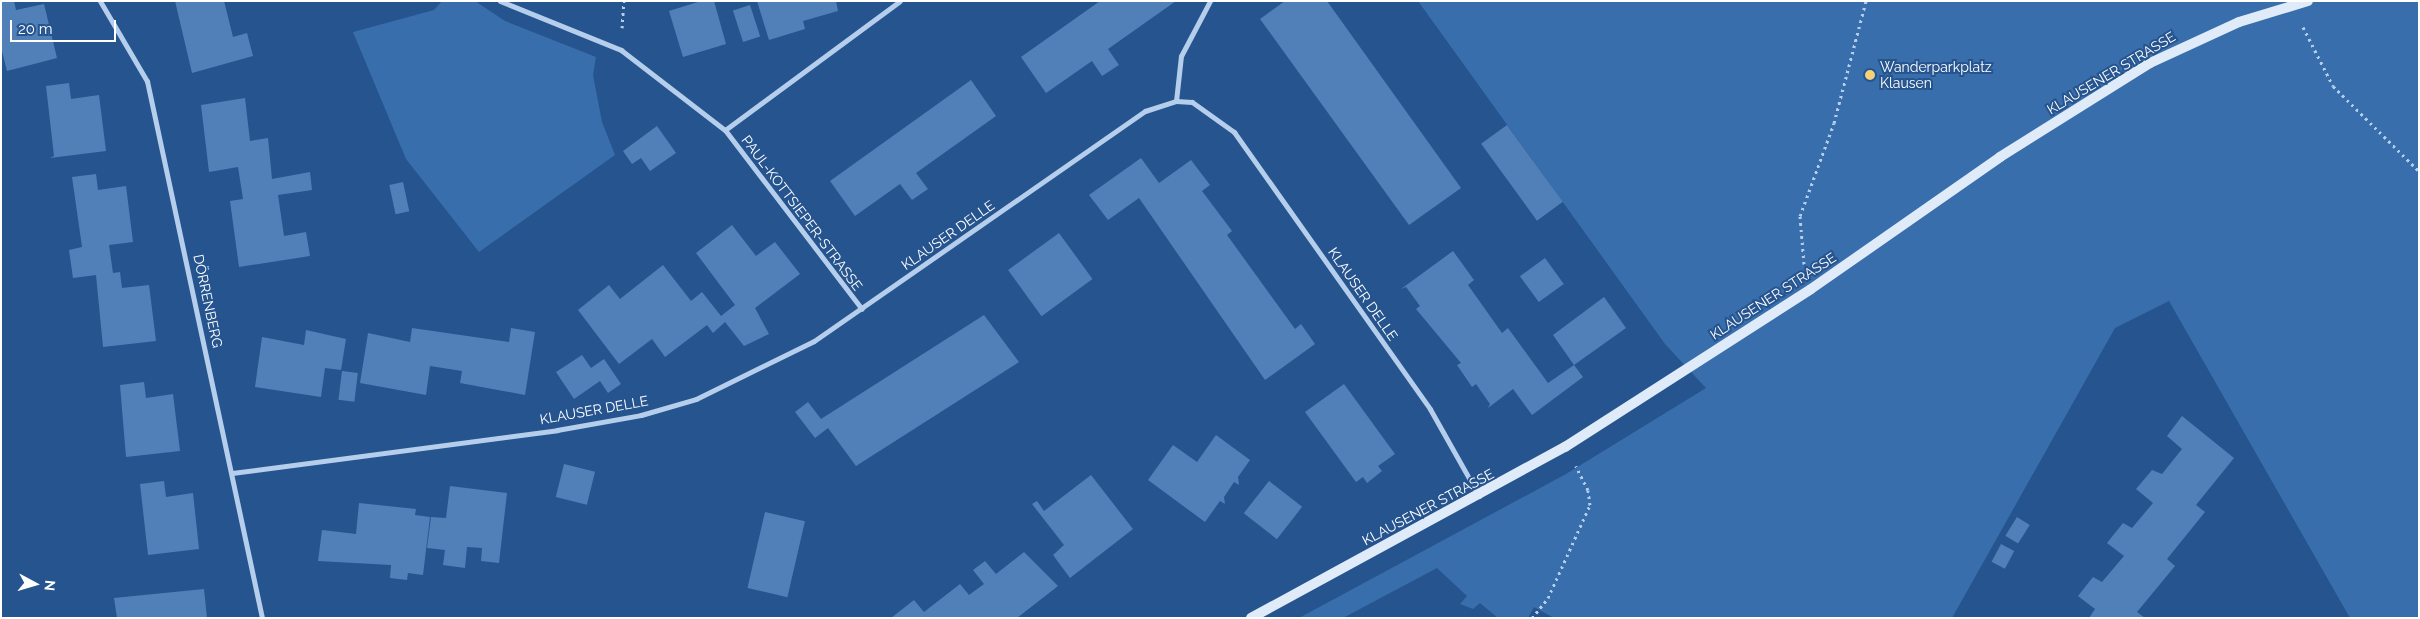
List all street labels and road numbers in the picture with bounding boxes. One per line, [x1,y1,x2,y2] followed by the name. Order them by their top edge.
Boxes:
[2044,28,2178,118] street label: KLAUSENER STRASSE
[738,132,866,294] street label: PAUL-KOTTSIEPER-STRASSE
[898,197,998,273] street label: KLAUSER DELLE
[1325,244,1401,344] street label: KLAUSER DELLE
[1707,249,1839,343] street label: KLAUSENER STRASSE
[190,253,226,349] street label: DÖRRENBERG
[538,392,650,428] street label: KLAUSER DELLE
[1359,465,1497,549] street label: KLAUSENER STRASSE

